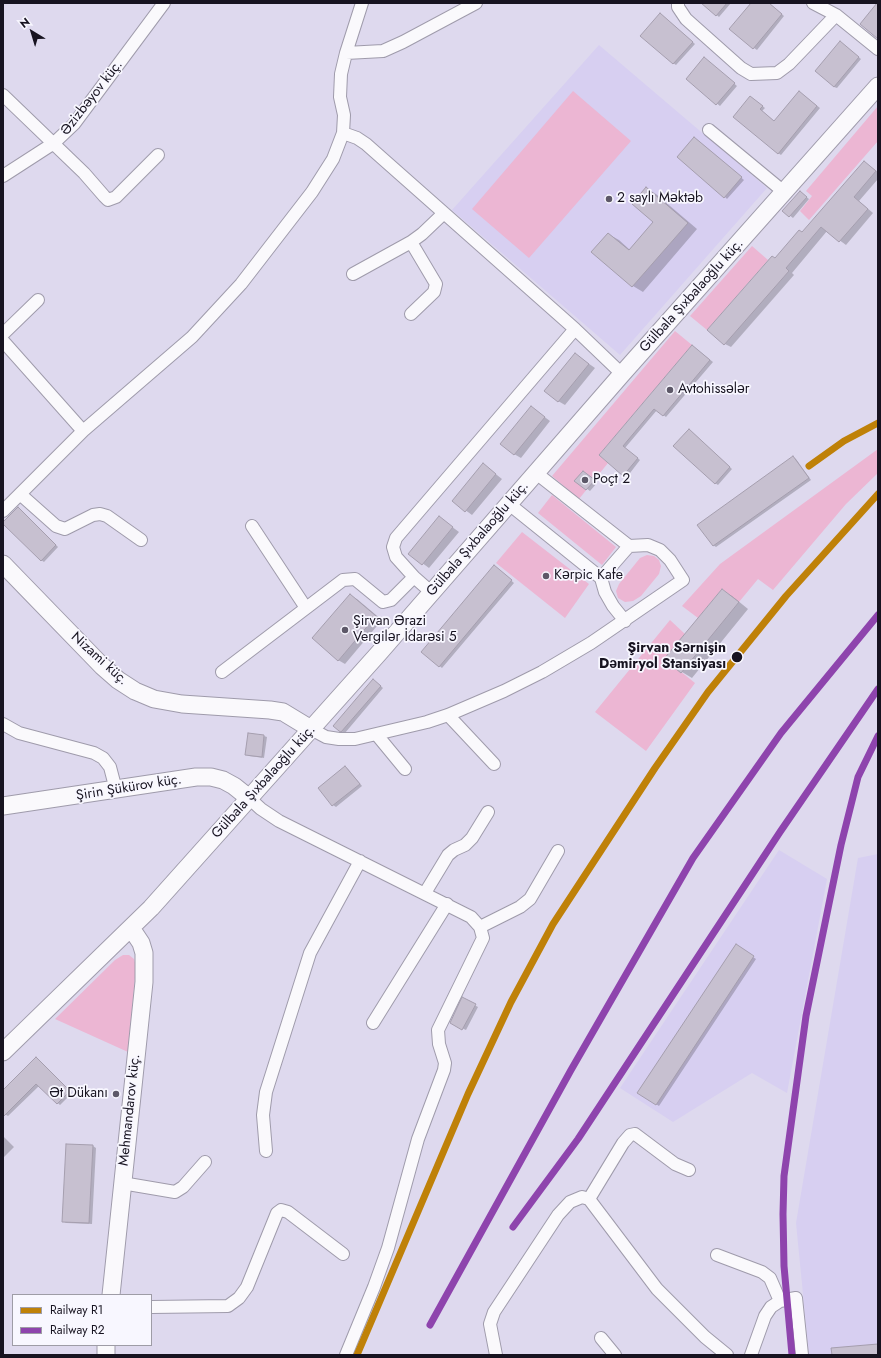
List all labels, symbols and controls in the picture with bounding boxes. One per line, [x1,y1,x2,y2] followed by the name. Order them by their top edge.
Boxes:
[12,12,52,52] north arrow
[16,14,33,32] text: N
[57,57,127,139] street label: Əzizbəyov küç.
[617,191,703,207] place label: 2 saylı Məktəb
[604,194,614,204] marker: 2 saylı Məktəb
[637,236,747,356] street label: Gülbala Şıxbalaoğlu küç.
[678,382,750,398] place label: Avtohissələr
[665,385,675,395] marker: Avtohissələr
[593,472,630,488] place label: Poçt 2
[580,475,590,485] marker: Poçt 2
[423,478,533,600] street label: Gülbala Şıxbalaoğlu küç.
[554,568,623,584] place label: Kərpic Kafe
[541,571,551,581] marker: Kərpic Kafe
[353,614,457,646] place label: Şirvan Ərazi Vergilər İdarəsi 5
[340,625,350,635] marker: Şirvan Ərazi Vergilər İdarəsi 5
[67,629,131,689] street label: Nizami küç.
[599,641,726,674] place label: Şirvan Sərnişin Dəmiryol Stansiyası
[730,650,744,664] marker: Şirvan Sərnişin Dəmiryol Stansiyası
[209,722,319,842] street label: Gülbala Şıxbalaoğlu küç.
[75,771,183,805] street label: Şirin Şükürov küç.
[116,1053,144,1167] street label: Mehmandarov küç.
[49,1086,108,1102] place label: Ət Dükanı
[111,1089,121,1099] marker: Ət Dükanı
[12,1294,152,1346] legend
[50,1301,103,1319] text: Railway R1
[50,1321,105,1339] text: Railway R2

